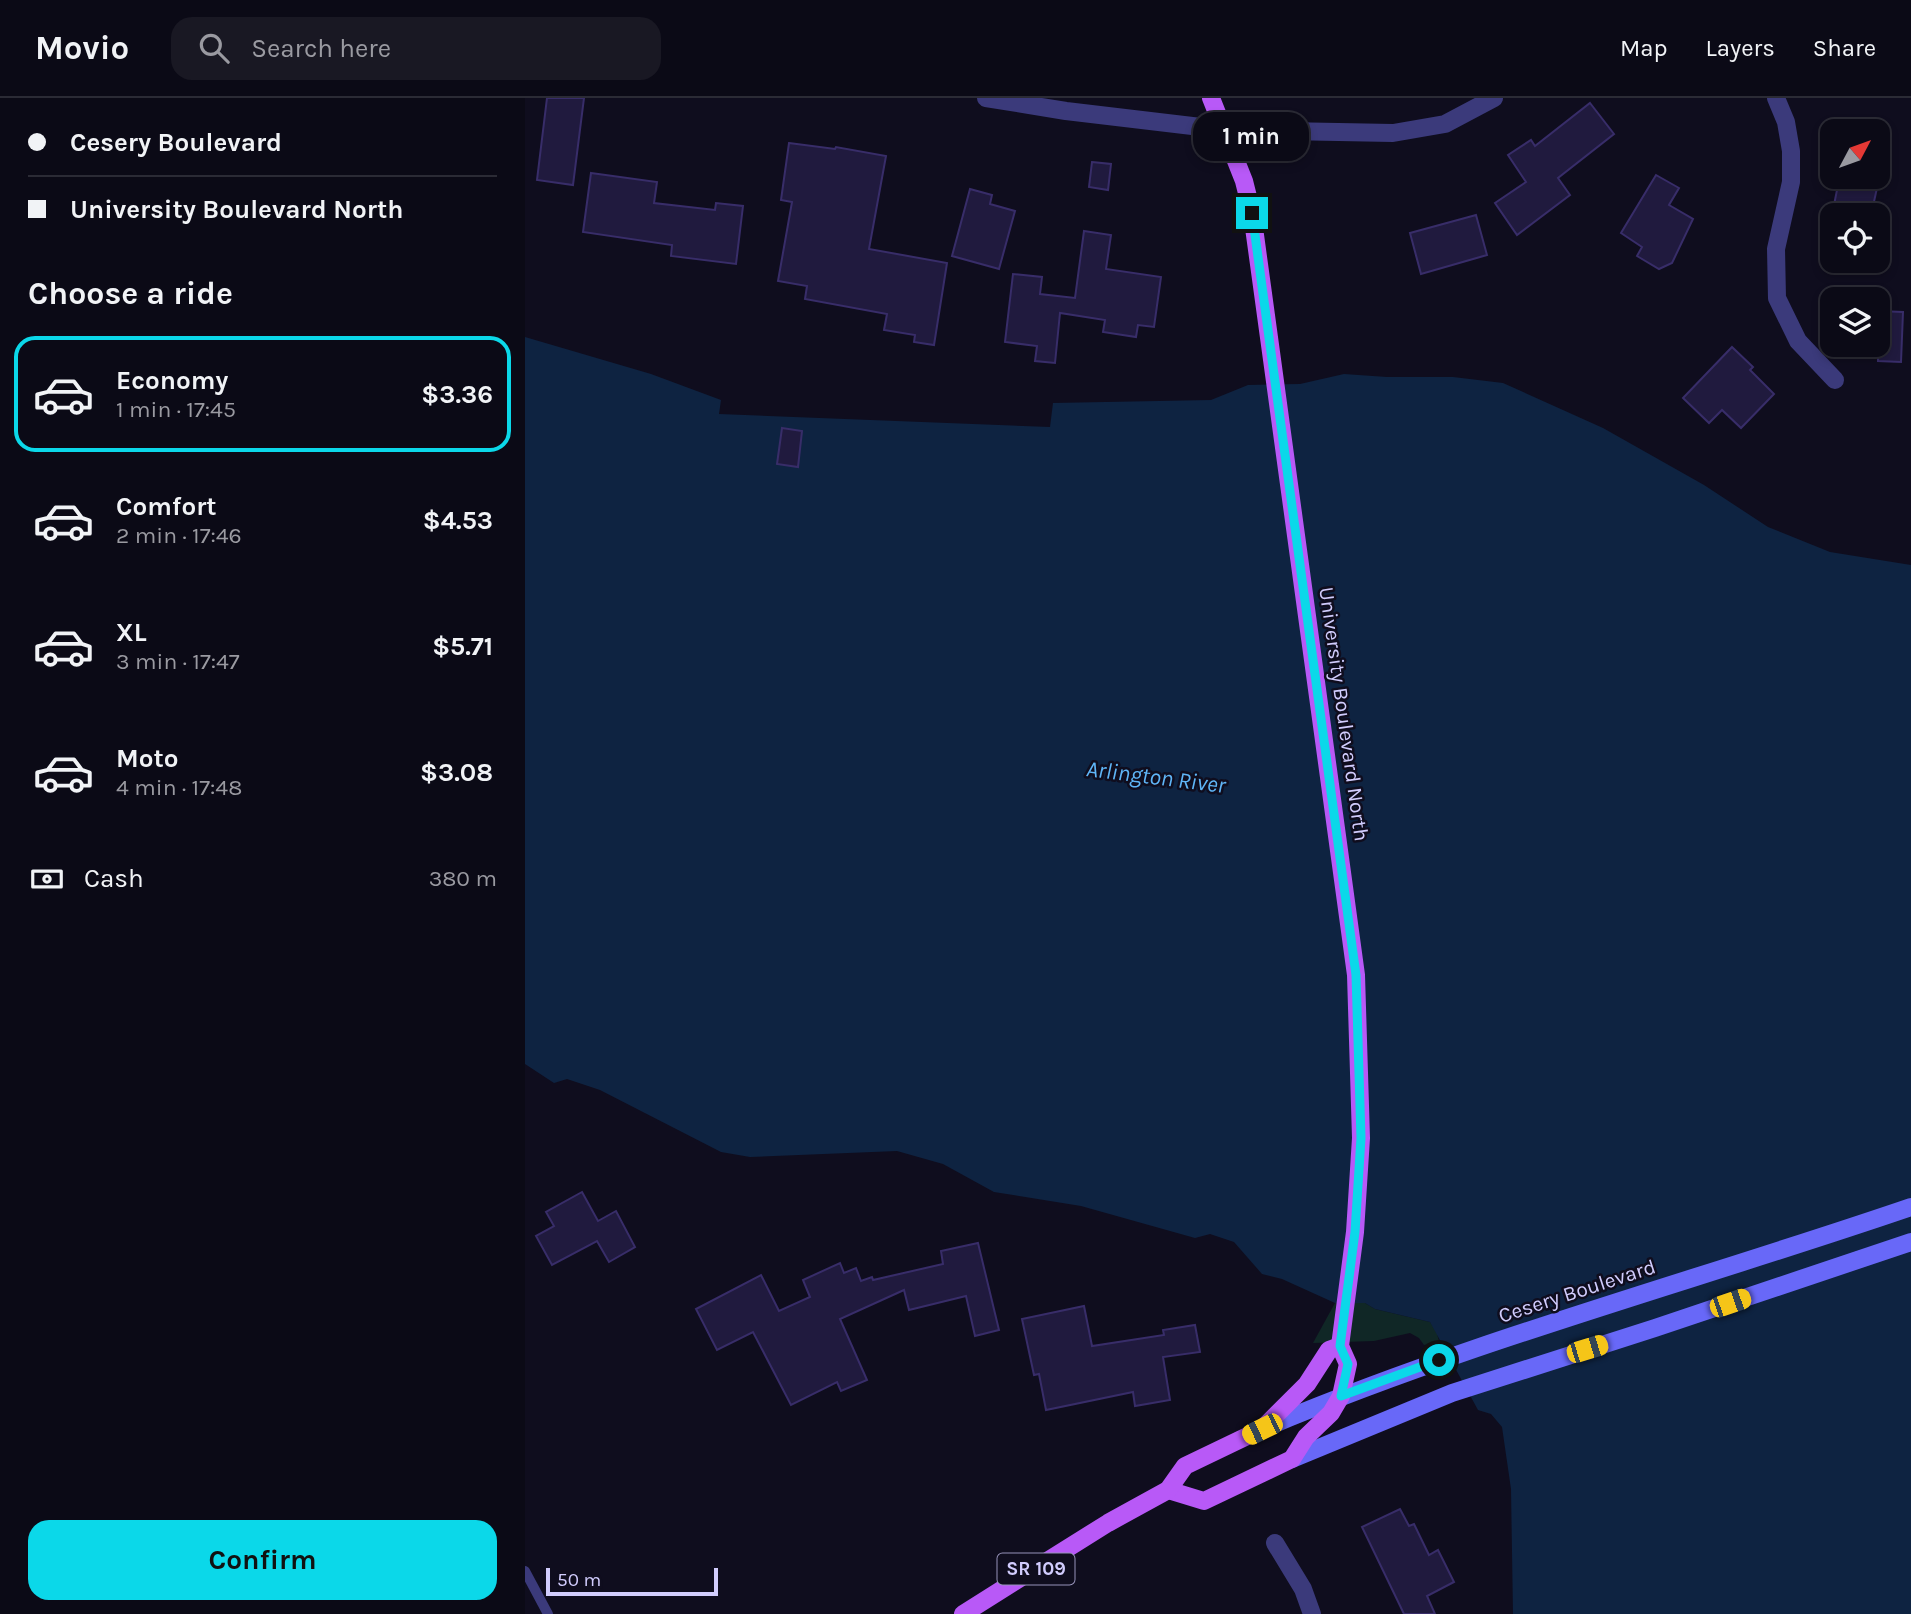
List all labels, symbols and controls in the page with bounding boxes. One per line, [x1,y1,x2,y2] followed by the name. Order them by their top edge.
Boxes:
[171,17,661,80] search box
[35,29,129,67] text: Movio
[195,29,233,67] icon: search
[251,33,391,64] text: Search here
[1620,34,1668,62] text: Map
[1706,34,1775,62] text: Layers
[1813,34,1876,62] text: Share
[1194,111,1310,160] callout: 1 min
[1820,119,1890,189] north arrow
[1820,119,1890,357] map controls
[1222,123,1280,150] text: 1 min
[70,127,282,158] text: Cesery Boulevard
[70,194,403,225] text: University Boulevard North
[1236,197,1268,229] route end
[1820,203,1890,273] button: locate
[28,275,233,312] text: Choose a ride
[1820,287,1890,357] button: layers
[32,363,95,426] icon: car
[116,365,228,396] text: Economy
[421,379,493,410] text: $3.36
[116,396,236,423] text: 1 min · 17:45
[32,489,95,552] icon: car
[116,491,217,522] text: Comfort
[423,505,493,536] text: $4.53
[116,522,242,549] text: 2 min · 17:46
[1314,585,1374,843] street label: University Boulevard North
[32,615,95,678] icon: car
[116,617,147,648] text: XL
[432,631,493,662] text: $5.71
[116,648,240,675] text: 3 min · 17:47
[32,741,95,804] icon: car
[116,743,178,774] text: Moto
[1085,755,1228,799] water label: Arlington River
[420,757,493,788] text: $3.08
[116,774,242,801] text: 4 min · 17:48
[28,860,66,898] icon: cash
[84,863,144,894] text: Cash
[429,865,497,892] text: 380 m
[1495,1254,1659,1328] street label: Cesery Boulevard
[1707,1286,1754,1320] car
[1564,1333,1611,1365] car
[1423,1344,1455,1376] route start
[1239,1410,1286,1448] car
[28,1520,497,1600] button: Confirm
[997,1554,1075,1584] road number: SR 109
[546,1565,717,1597] scale bar
[557,1569,601,1591] text: 50 m

